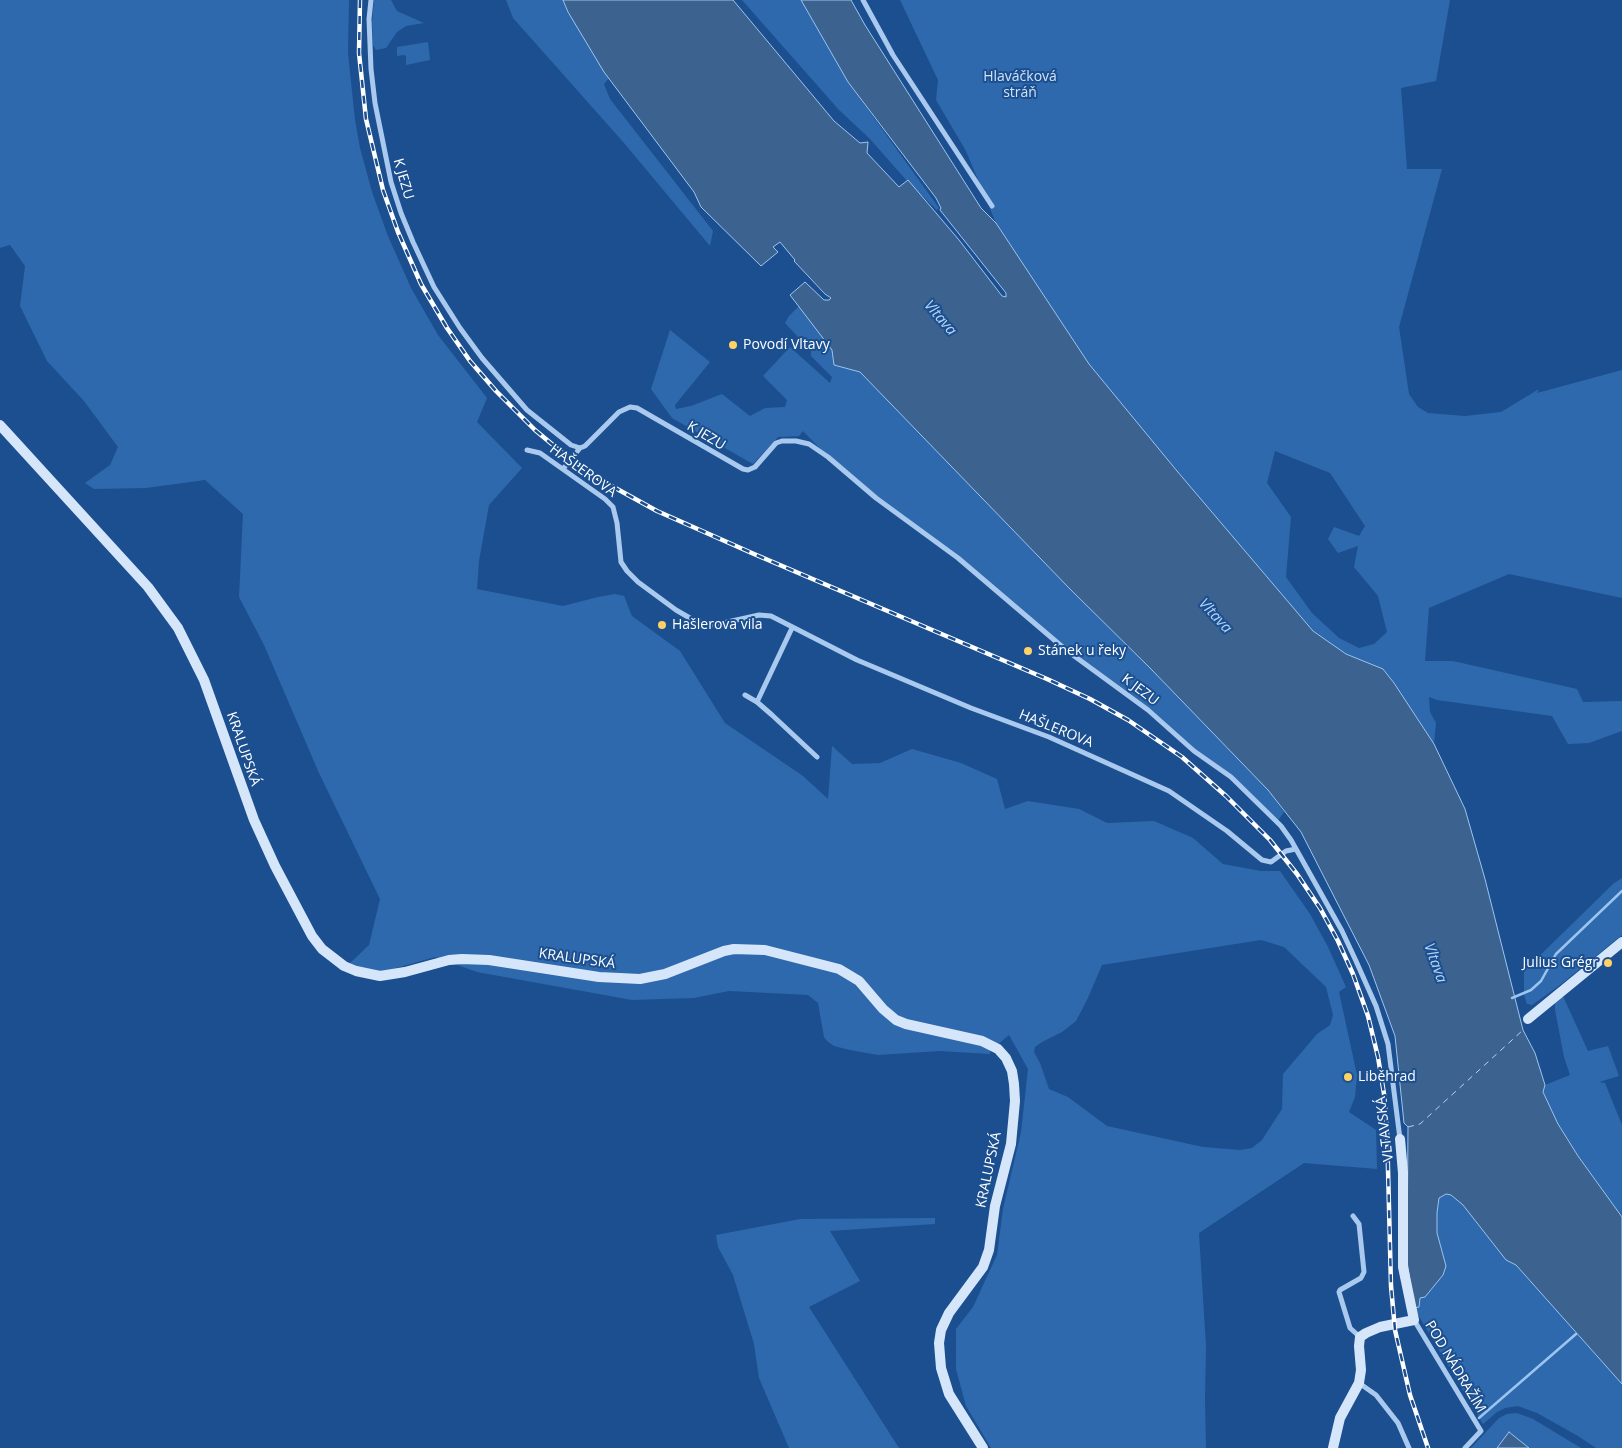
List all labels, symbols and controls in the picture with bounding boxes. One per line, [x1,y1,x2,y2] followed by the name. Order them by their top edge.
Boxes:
[983,69,1057,102] park label: Hlaváčková stráň
[389,157,417,201] street label: K JEZU
[920,297,960,339] water label: Vltava
[743,337,830,353] place label: Povodí Vltavy
[727,339,739,351] marker: Povodí Vltavy
[684,418,728,454] street label: K JEZU
[546,441,620,501] street label: HAŠLEROVA
[1194,595,1236,637] water label: Vltava
[672,617,763,633] place label: Hašlerova vila
[656,619,668,631] marker: Hašlerova vila
[1038,643,1126,659] place label: Stánek u řeky
[1022,645,1034,657] marker: Stánek u řeky
[1118,671,1162,709] street label: K JEZU
[1016,706,1096,752] street label: HAŠLEROVA
[223,710,263,788] street label: KRALUPSKÁ
[1420,941,1450,985] water label: Vltava
[538,945,616,973] street label: KRALUPSKÁ
[1523,955,1598,971] place label: Julius Grégr
[1602,957,1614,969] marker: Julius Grégr
[1358,1069,1416,1085] place label: Liběhrad
[1342,1071,1354,1083] marker: Liběhrad
[1373,1095,1397,1163] street label: VLTAVSKÁ
[973,1131,1005,1209] street label: KRALUPSKÁ
[1421,1318,1489,1416] street label: POD NÁDRAŽÍM

